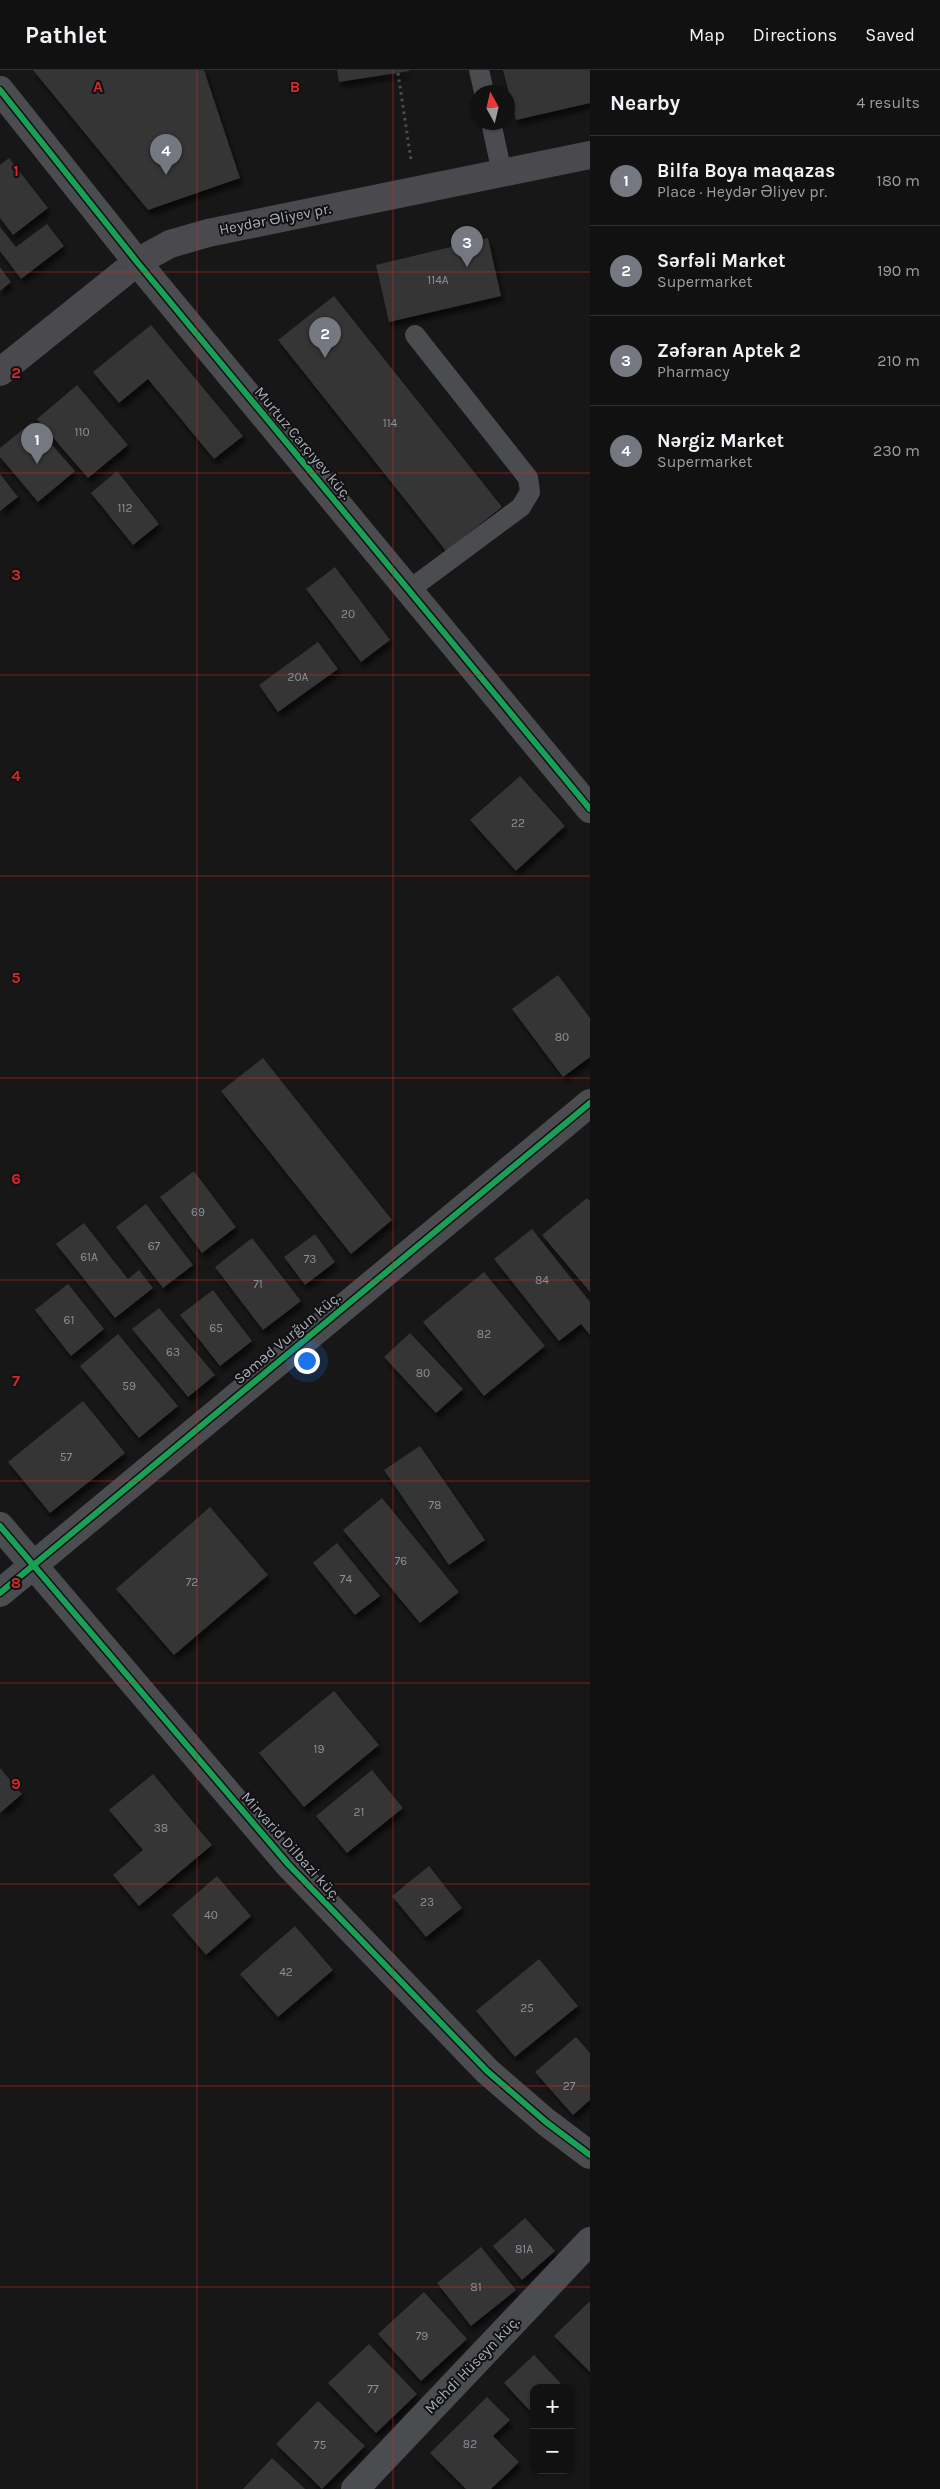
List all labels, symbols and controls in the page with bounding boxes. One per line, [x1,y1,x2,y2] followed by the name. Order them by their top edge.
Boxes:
[25,21,107,49] text: Pathlet
[689,24,725,46] text: Map
[753,24,837,46] text: Directions
[865,24,915,46] text: Saved
[93,77,103,96] text: A
[290,77,300,96] text: B
[470,85,515,130] north arrow
[610,91,680,115] text: Nearby
[856,93,920,112] text: 4 results
[150,134,182,175] pin: 4
[657,160,835,182] text: Bilfa Boya maqazas
[13,161,19,180] text: 1
[623,171,629,190] text: 1
[877,171,920,190] text: 180 m
[657,182,827,201] text: Place · Heydər Əliyev pr.
[218,199,333,239] street label: Heydər Əliyev pr.
[451,226,483,267] pin: 3
[657,250,786,272] text: Sərfəli Market
[621,261,631,280] text: 2
[877,261,920,280] text: 190 m
[657,272,753,291] text: Supermarket
[427,273,449,287] house number: 114A
[309,317,341,358] pin: 2
[657,340,801,362] text: Zəfəran Aptek 2
[621,351,631,370] text: 3
[877,351,920,370] text: 210 m
[657,362,730,381] text: Pharmacy
[11,363,21,382] text: 2
[251,383,356,503] street label: Murtuz Carçıyev küç.
[383,416,398,430] house number: 114
[21,423,53,464] pin: 1
[74,425,90,439] house number: 110
[657,430,784,452] text: Nərgiz Market
[621,441,631,460] text: 4
[873,441,920,460] text: 230 m
[657,452,753,471] text: Supermarket
[118,501,132,515] house number: 112
[11,565,21,584] text: 3
[341,607,355,621] house number: 20
[288,670,309,684] house number: 20A
[11,766,21,785] text: 4
[511,816,525,830] house number: 22
[11,968,21,987] text: 5
[555,1030,569,1044] house number: 80
[11,1169,21,1188] text: 6
[191,1205,205,1219] house number: 69
[148,1239,161,1253] house number: 67
[80,1250,98,1264] house number: 61A
[304,1252,316,1266] house number: 73
[535,1273,549,1287] house number: 84
[253,1277,263,1291] house number: 71
[230,1288,344,1388] street label: Səməd Vurğun küç.
[64,1313,74,1327] house number: 61
[209,1321,223,1335] house number: 65
[477,1327,491,1341] house number: 82
[166,1345,180,1359] house number: 63
[294,1348,320,1374] your location
[416,1366,430,1380] house number: 80
[12,1371,20,1390] text: 7
[122,1379,136,1393] house number: 59
[60,1450,73,1464] house number: 57
[428,1498,442,1512] house number: 78
[395,1554,407,1568] house number: 76
[340,1572,352,1586] house number: 74
[11,1573,21,1592] text: 8
[186,1575,198,1589] house number: 72
[314,1742,324,1756] house number: 19
[11,1774,21,1793] text: 9
[238,1788,345,1904] street label: Mirvarid Dilbazi küç.
[354,1805,364,1819] house number: 21
[154,1821,168,1835] house number: 38
[420,1895,434,1909] house number: 23
[204,1908,218,1922] house number: 40
[279,1965,293,1979] house number: 42
[520,2001,534,2015] house number: 25
[563,2079,576,2093] house number: 27
[515,2242,533,2256] house number: 81A
[470,2280,482,2294] house number: 81
[421,2312,523,2418] street label: Mehdi Hüseyn küç.
[416,2329,428,2343] house number: 79
[367,2382,379,2396] house number: 77
[530,2384,575,2474] map controls
[530,2384,575,2429] button: +
[530,2429,575,2474] button: −
[463,2437,477,2451] house number: 82
[314,2438,326,2452] house number: 75

